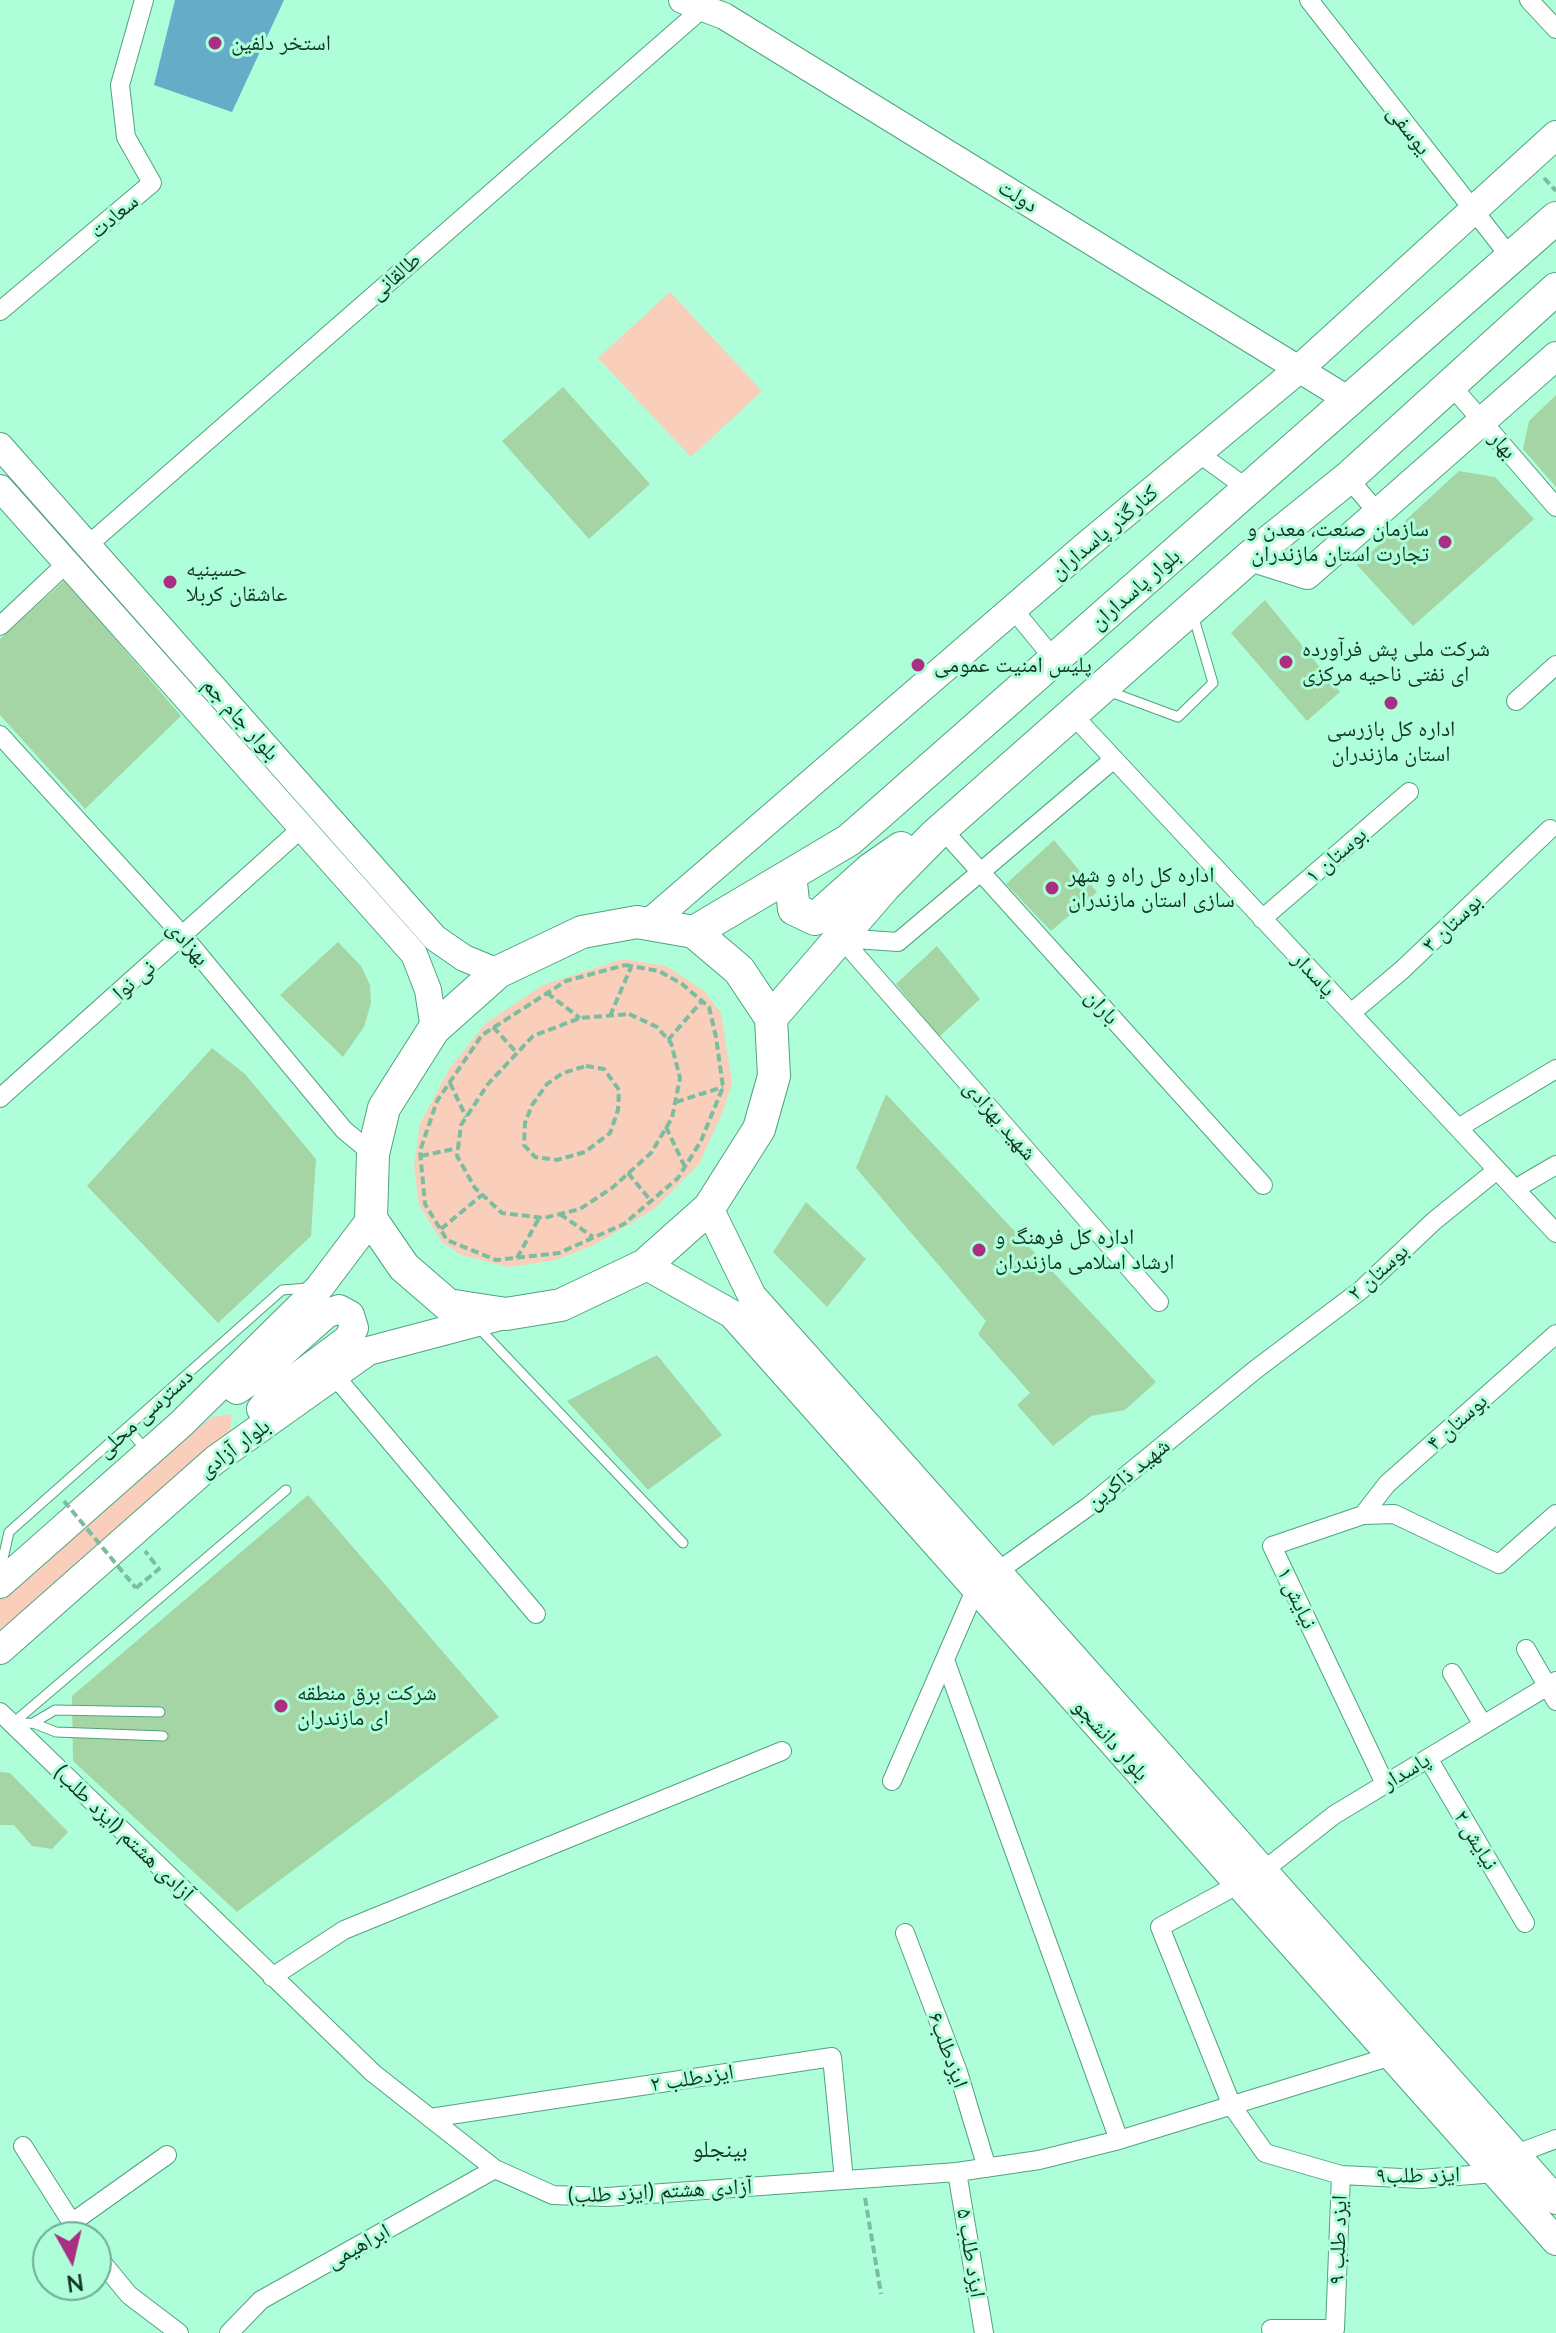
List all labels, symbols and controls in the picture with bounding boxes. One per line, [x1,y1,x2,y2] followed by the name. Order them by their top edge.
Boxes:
[231,30,331,56] place label: استخر دلفین
[206,34,224,52] marker: استخر دلفین
[1381,100,1437,160] street label: یوسفی
[993,174,1043,218] street label: دولت
[84,188,144,244] street label: سعادت
[364,246,426,306] street label: طالقانی
[1484,426,1522,464] street label: بهار
[1045,479,1163,585] street label: کنارگذر پاسداران
[1247,516,1429,568] place label: سازمان صنعت، معدن و تجارت استان مازندران
[1436,533,1454,551] marker: سازمان صنعت، معدن و تجارت استان مازندران
[1084,543,1186,635] street label: بلوار پاسداران
[186,556,287,608] place label: حسینیه عاشقان کربلا
[161,573,179,591] marker: حسینیه عاشقان کربلا
[1302,636,1490,688] place label: شرکت ملی پش فرآورده ای نفتی ناحیه مرکزی
[934,652,1092,678] place label: پلیس امنیت عمومی
[1277,653,1295,671] marker: شرکت ملی پش فرآورده ای نفتی ناحیه مرکزی
[909,656,927,674] marker: پلیس امنیت عمومی
[197,672,285,766] street label: بلوار جام جم
[1382,694,1400,712] marker: اداره کل بازرسی استان مازندران
[1327,716,1455,768] place label: اداره کل بازرسی استان مازندران
[1300,821,1372,889] street label: بوستان ۱
[1068,862,1235,914] place label: اداره کل راه و شهر سازی استان مازندران
[1043,879,1061,897] marker: اداره کل راه و شهر سازی استان مازندران
[1417,888,1487,958] street label: بوستان ۳
[161,915,215,971] street label: بهزادی
[1287,946,1341,1002] street label: پاسدار
[107,954,161,1006] street label: نی نوا
[1079,984,1125,1030] street label: باران
[958,1074,1042,1166] street label: شهید بهزادی
[995,1224,1175,1276] place label: اداره کل فرهنگ و ارشاد اسلامی مازندران
[1342,1238,1414,1306] street label: بوستان ۲
[970,1241,988,1259] marker: اداره کل فرهنگ و ارشاد اسلامی مازندران
[91,1363,199,1463] street label: دسترسی محلی
[1421,1388,1493,1456] street label: بوستان ۴
[193,1413,275,1483] street label: بلوار آزادی
[1081,1432,1175,1516] street label: شهید ذاکرین
[1271,1563,1323,1633] street label: نیایش ۱
[297,1680,437,1732] place label: شرکت برق منطقه ای مازندران
[1067,1694,1155,1786] street label: بلوار دانشجو
[272,1697,290,1715] marker: شرکت برق منطقه ای مازندران
[1377,1746,1435,1796] street label: پاسدار
[49,1760,199,1906] street label: آزادی هشتم (ایزد طلب)
[1448,1805,1504,1875] street label: نیایش ۲
[922,2009,974,2091] street label: ایزدطلب۶
[648,2058,736,2098] street label: ایزدطلب ۲
[692,2135,748,2163] district label: بینجلو
[1376,2161,1460,2189] street label: ایزد طلب۹
[567,2173,753,2209] street label: آزادی هشتم (ایزد طلب)
[1323,2195,1353,2285] street label: ایزد طلب ۹
[951,2207,991,2299] street label: ايزد طلب ۵
[322,2218,394,2274] street label: ابراهیمی
[32,2221,112,2301] north arrow
[65,2269,85,2298] text: N

